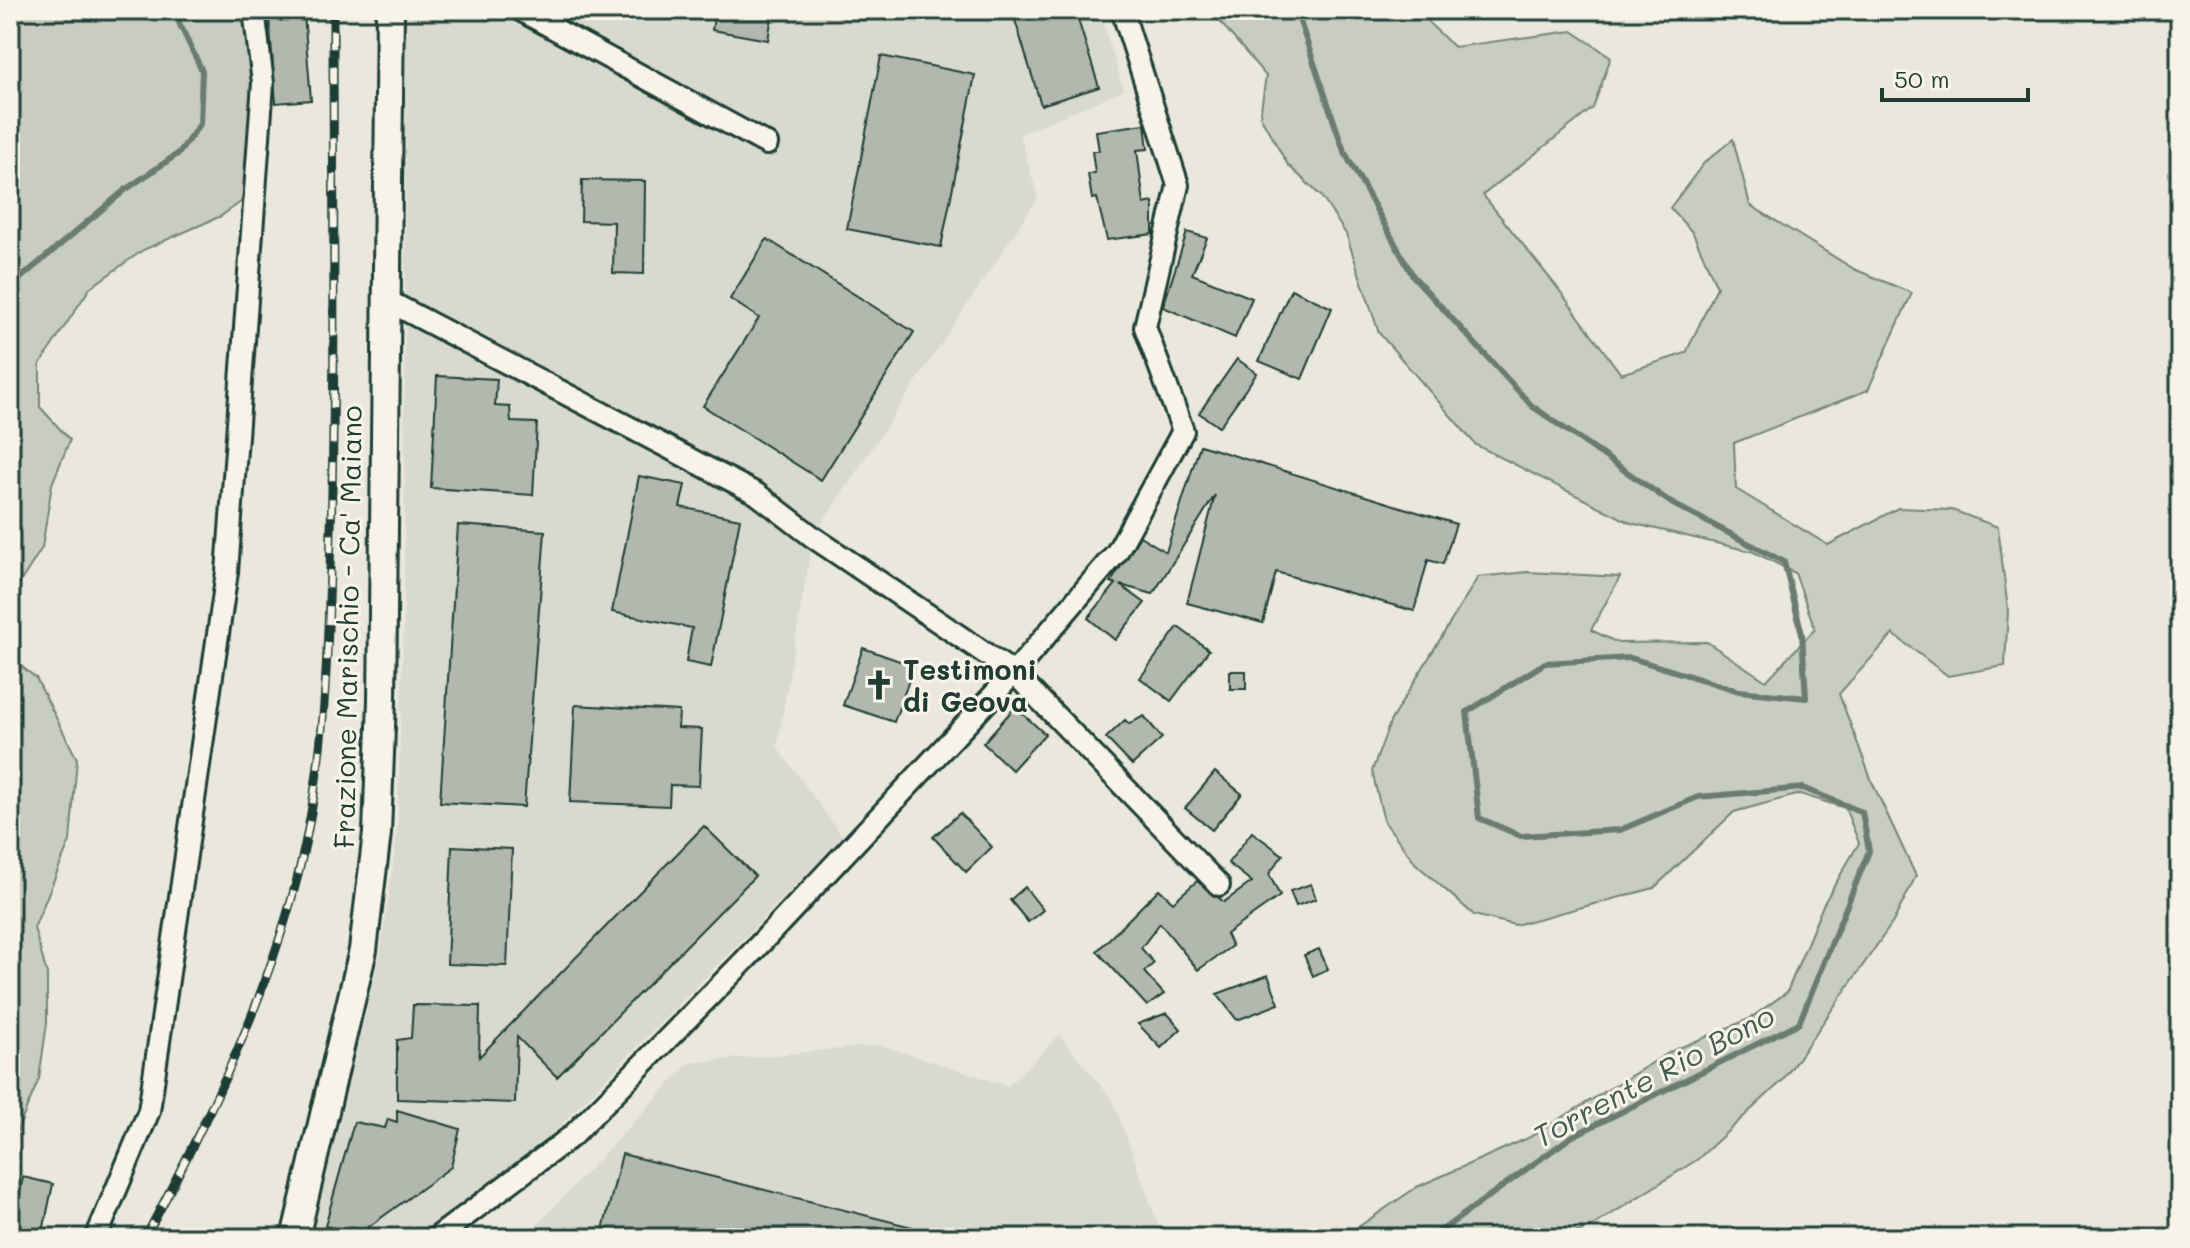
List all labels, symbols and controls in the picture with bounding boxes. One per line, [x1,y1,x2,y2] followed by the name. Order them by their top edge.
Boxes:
[1882,52,2028,102] scale bar
[1894,63,1950,94] text: 50 m
[325,405,369,849] street label: Frazione Marischio - Ca' Maiano
[903,651,1037,719] place label: Testimoni di Geova
[862,668,896,702] church icon: Testimoni di Geova
[1525,994,1781,1156] water label: Torrente Rio Bono

